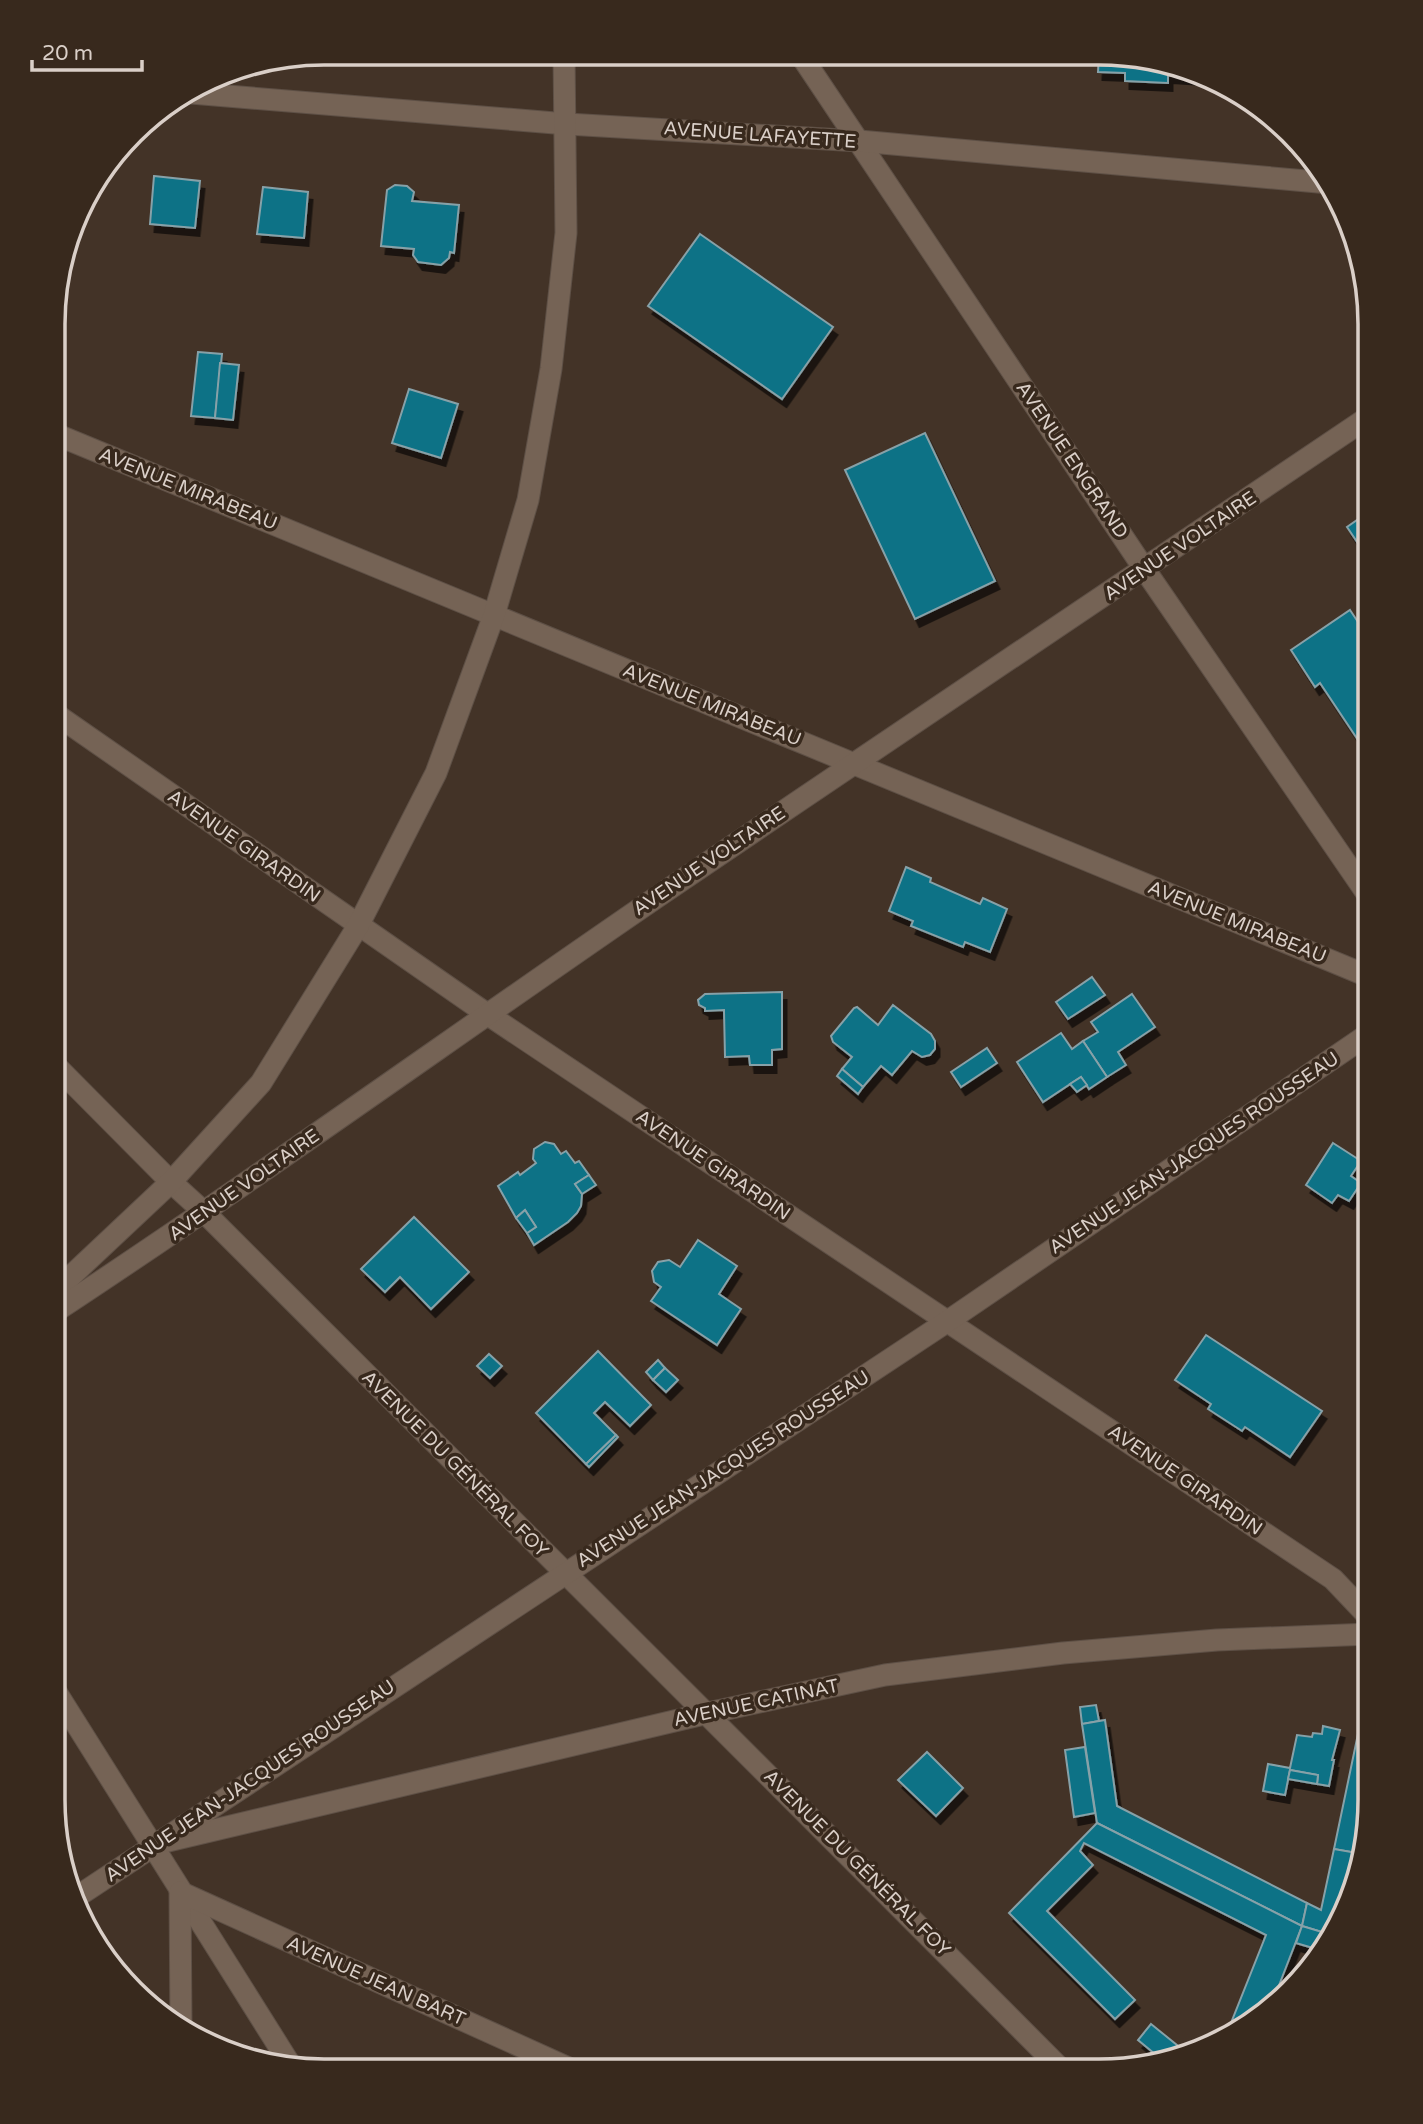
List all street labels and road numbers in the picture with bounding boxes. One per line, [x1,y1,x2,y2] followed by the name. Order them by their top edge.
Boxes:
[663,117,857,153] street label: AVENUE LAFAYETTE
[1011,377,1133,543] street label: AVENUE ENGRAND
[96,443,280,535] street label: AVENUE MIRABEAU
[1100,487,1260,605] street label: AVENUE VOLTAIRE
[620,659,804,751] street label: AVENUE MIRABEAU
[163,785,325,907] street label: AVENUE GIRARDIN
[629,802,789,920] street label: AVENUE VOLTAIRE
[1145,876,1329,968] street label: AVENUE MIRABEAU
[1045,1047,1343,1259] street label: AVENUE JEAN-JACQUES ROUSSEAU
[632,1105,794,1225] street label: AVENUE GIRARDIN
[164,1125,324,1245] street label: AVENUE VOLTAIRE
[357,1366,553,1562] street label: AVENUE DU GÉNÉRAL FOY
[572,1366,874,1572] street label: AVENUE JEAN-JACQUES ROUSSEAU
[1104,1420,1266,1540] street label: AVENUE GIRARDIN
[101,1675,399,1887] street label: AVENUE JEAN-JACQUES ROUSSEAU
[671,1675,841,1731] street label: AVENUE CATINAT
[759,1765,955,1961] street label: AVENUE DU GÉNÉRAL FOY
[283,1932,469,2031] street label: AVENUE JEAN BART

